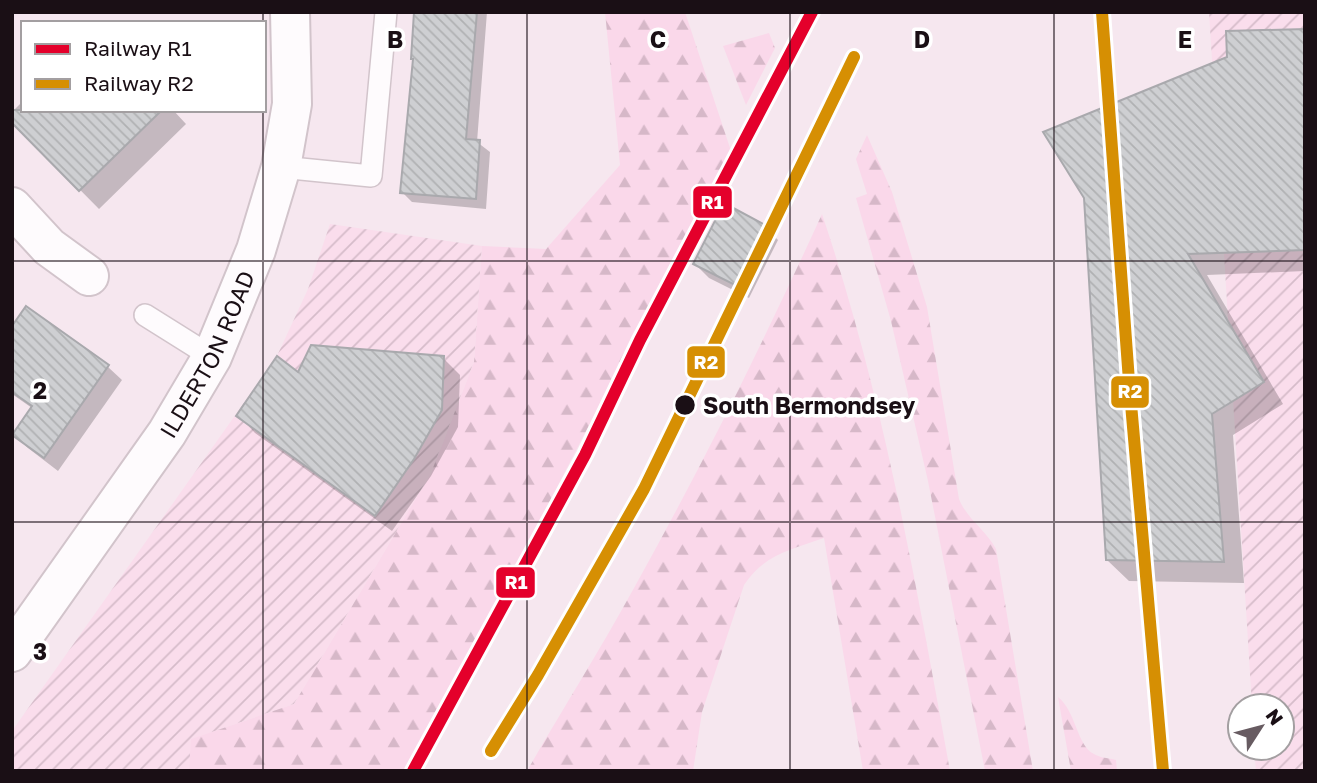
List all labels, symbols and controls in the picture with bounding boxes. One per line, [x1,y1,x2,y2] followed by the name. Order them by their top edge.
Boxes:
[21,21,266,112] legend
[387,25,403,53] text: B
[650,25,666,53] text: C
[914,25,930,53] text: D
[1178,25,1192,53] text: E
[84,35,192,61] text: Railway R1
[84,70,194,96] text: Railway R2
[692,185,733,219] line badge: R1
[701,190,724,213] text: R1
[153,266,260,443] street label: ILDERTON ROAD
[686,345,726,379] line badge: R2
[694,350,718,373] text: R2
[1110,375,1150,409] line badge: R2
[33,376,47,404] text: 2
[1118,379,1142,402] text: R2
[703,391,915,419] place label: South Bermondsey
[673,393,697,417] marker: South Bermondsey
[495,566,536,599] line badge: R1
[505,570,528,593] text: R1
[33,637,47,665] text: 3
[1226,692,1296,762] north arrow
[1262,704,1289,729] text: N

